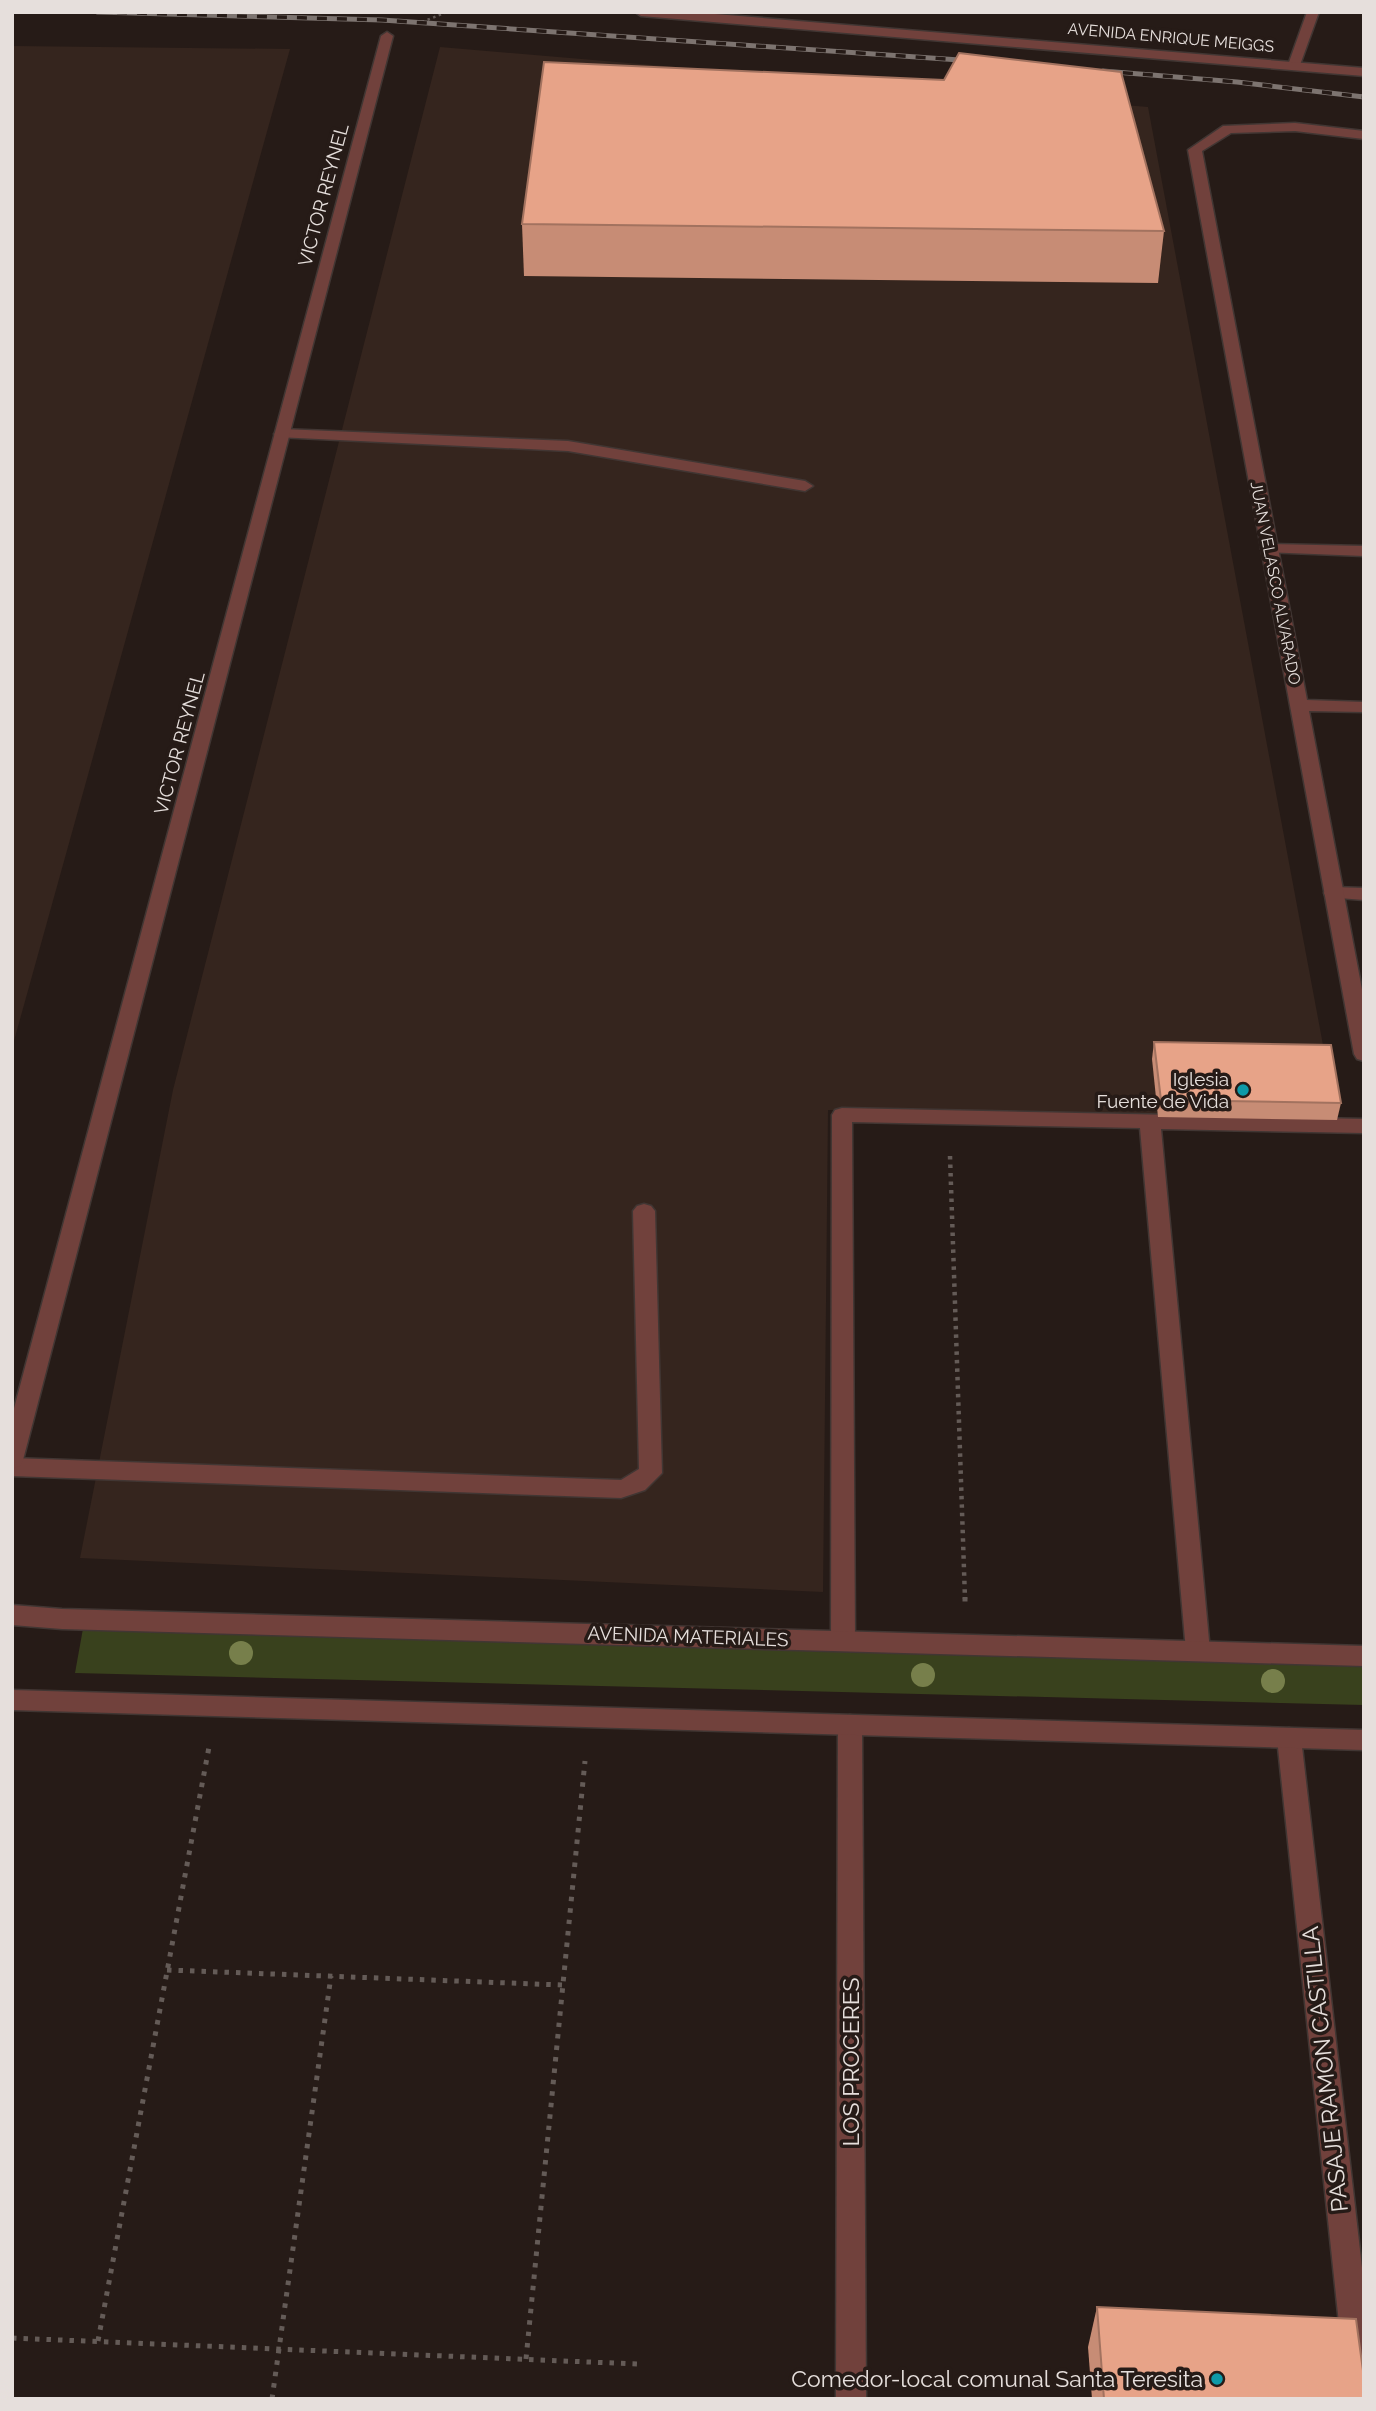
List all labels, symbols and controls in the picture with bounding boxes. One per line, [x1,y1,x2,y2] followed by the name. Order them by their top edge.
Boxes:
[1067,19,1275,56] street label: AVENIDA ENRIQUE MEIGGS
[293,121,353,269] street label: VICTOR REYNEL
[1246,480,1305,686] street label: JUAN VELASCO ALVARADO
[149,669,209,817] street label: VICTOR REYNEL
[1096,1068,1229,1112] place label: Iglesia Fuente de Vida
[1235,1082,1251,1098] marker: Iglesia Fuente de Vida
[587,1621,789,1651] street label: AVENIDA MATERIALES
[1296,1924,1353,2213] street label: PASAJE RAMON CASTILLA
[837,1977,864,2147] street label: LOS PROCERES
[791,2365,1203,2392] place label: Comedor-local comunal Santa Teresita
[1209,2371,1225,2387] marker: Comedor-local comunal Santa Teresita

